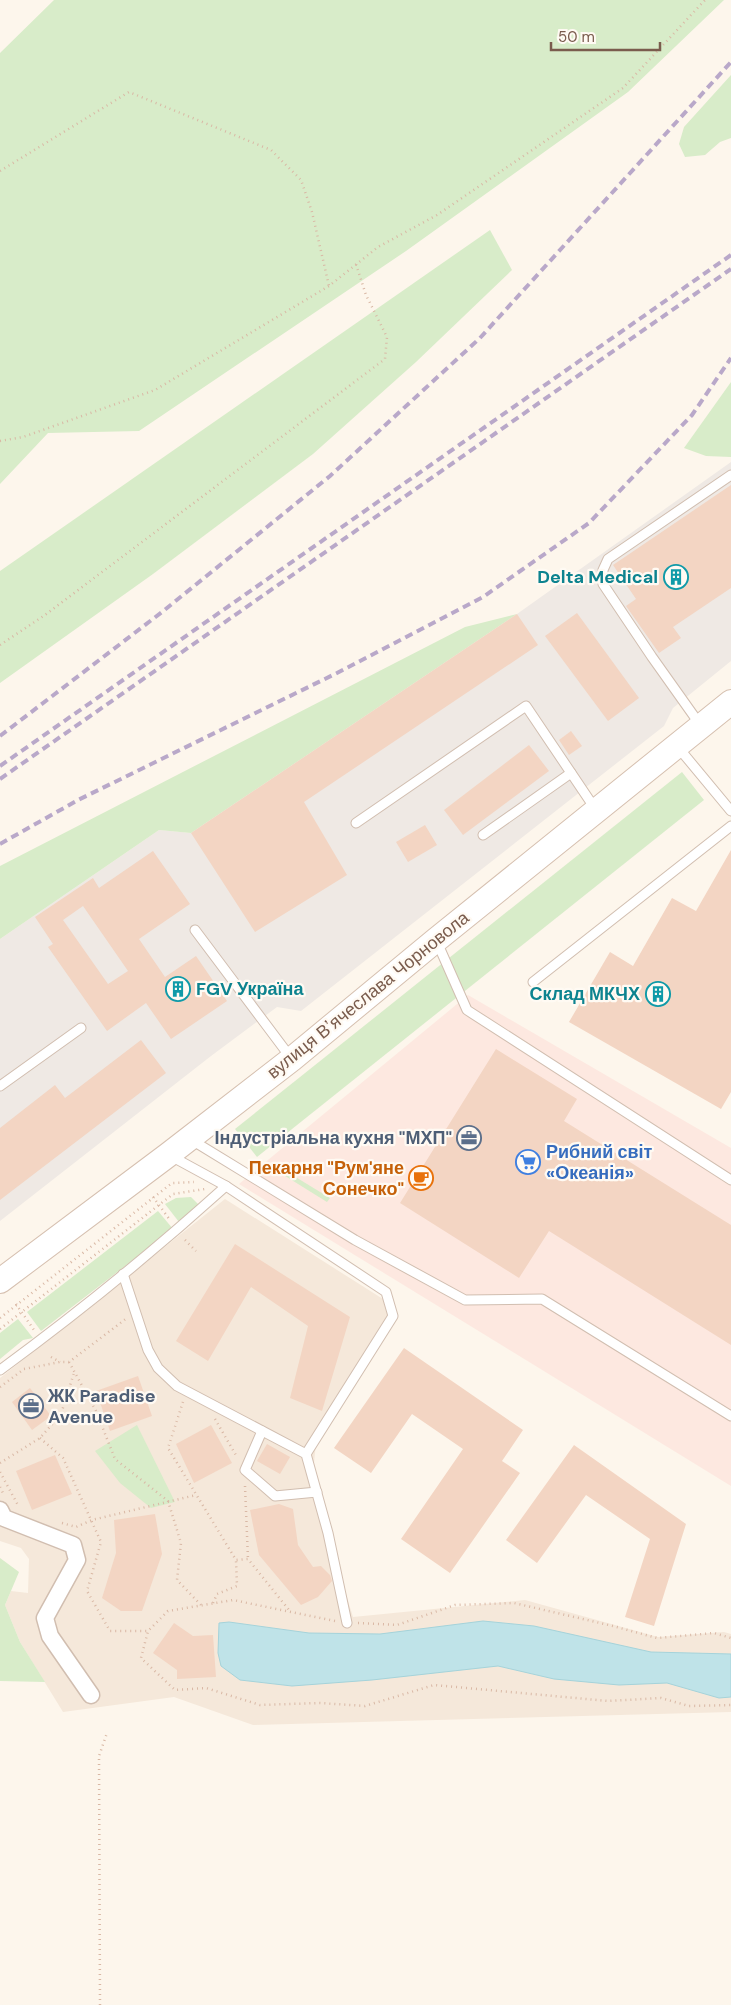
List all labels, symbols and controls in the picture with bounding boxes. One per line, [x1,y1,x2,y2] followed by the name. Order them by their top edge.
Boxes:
[551,20,660,52] scale bar
[558,27,595,47] text: 50 m
[663,564,689,590] building icon: Delta Medical
[537,565,658,589] place label: Delta Medical
[262,905,475,1084] street label: вулиця Вʼячеслава Чорновола
[165,976,191,1002] building icon: FGV Україна
[196,977,304,1001] place label: FGV Україна
[645,981,671,1007] building icon: Склад МКЧХ
[530,982,640,1006] place label: Склад МКЧХ
[456,1125,482,1151] office icon: Індустріальна кухня "МХП"
[214,1126,452,1150] place label: Індустріальна кухня "МХП"
[546,1140,652,1185] place label: Рибний світ «Океанія»
[515,1149,541,1175] supermarket icon: Рибний світ «Океанія»
[249,1156,404,1201] place label: Пекарня "Рум'яне Сонечко"
[408,1165,434,1191] cafe icon: Пекарня "Рум'яне Сонечко"
[47,1384,156,1429] place label: ЖК Paradise Avenue
[18,1393,44,1419] office icon: ЖК Paradise Avenue

